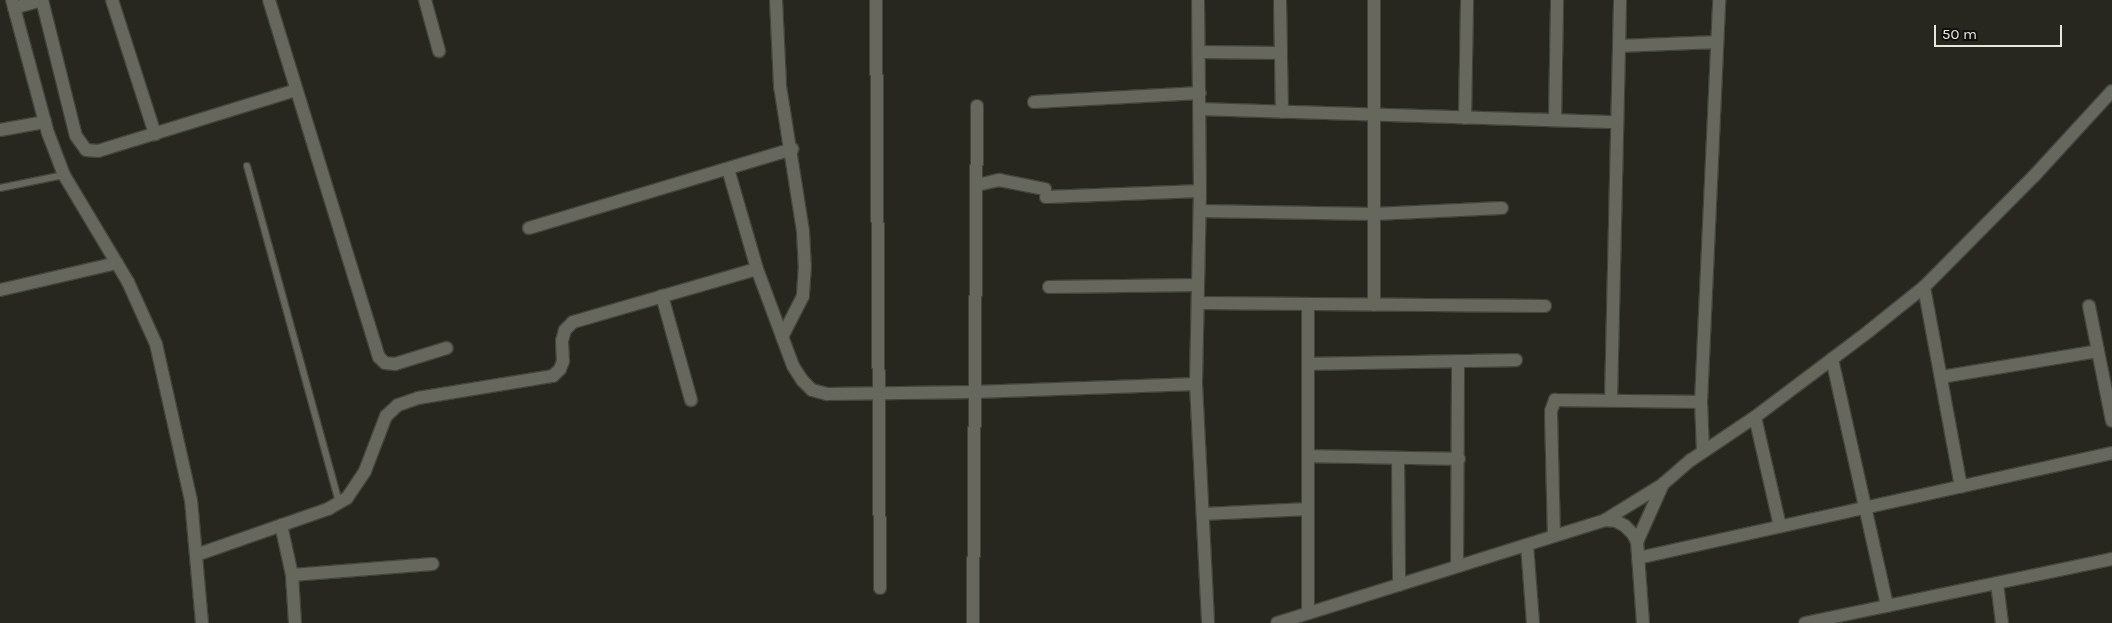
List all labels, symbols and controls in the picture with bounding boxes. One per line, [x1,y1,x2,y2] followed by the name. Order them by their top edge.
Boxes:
[1937,15,2064,47] scale bar
[1942,25,1977,43] text: 50 m

